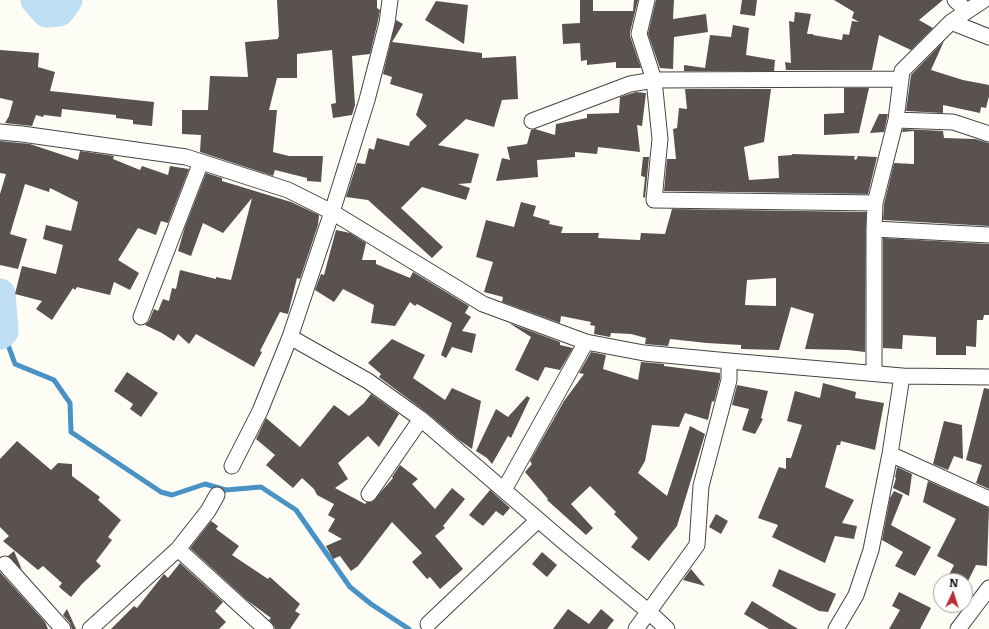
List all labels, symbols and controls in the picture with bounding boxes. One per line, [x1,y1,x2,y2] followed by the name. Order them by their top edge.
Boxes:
[933,573,973,613] north arrow
[949,574,959,590] text: N

